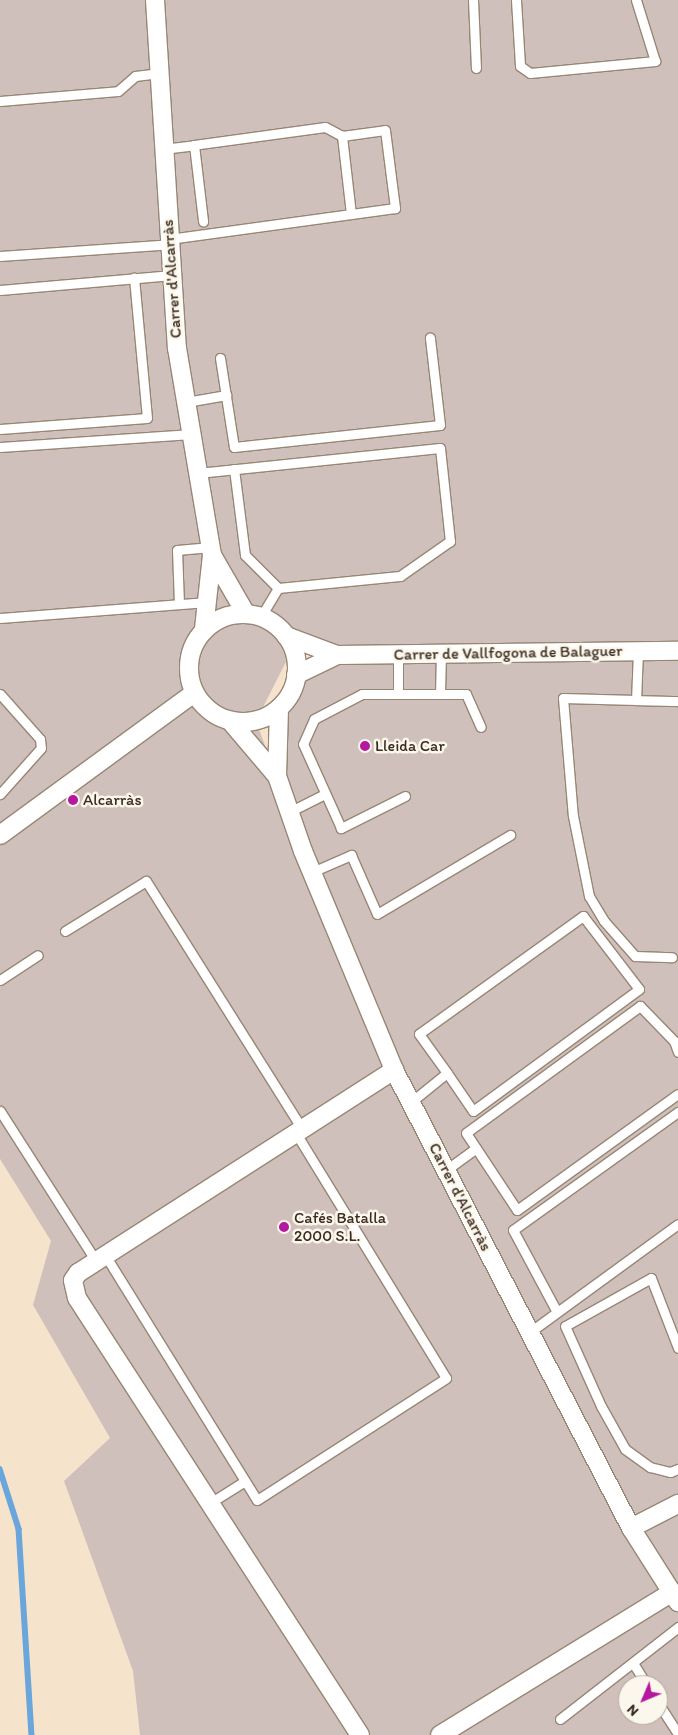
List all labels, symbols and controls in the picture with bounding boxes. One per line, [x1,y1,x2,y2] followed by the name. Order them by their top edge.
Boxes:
[158,219,186,339] street label: Carrer d'Alcarràs
[394,641,622,665] street label: Carrer de Vallfogona de Balaguer
[375,736,445,756] place label: Lleida Car
[359,740,371,752] marker: Lleida Car
[83,790,142,810] place label: Alcarràs
[67,794,79,806] marker: Alcarràs
[424,1140,496,1254] street label: Carrer d'Alcarràs
[294,1208,386,1246] place label: Cafés Batalla 2000 S.L.
[278,1221,290,1233] marker: Cafés Batalla 2000 S.L.
[618,1675,668,1725] north arrow
[623,1701,642,1720] text: N

